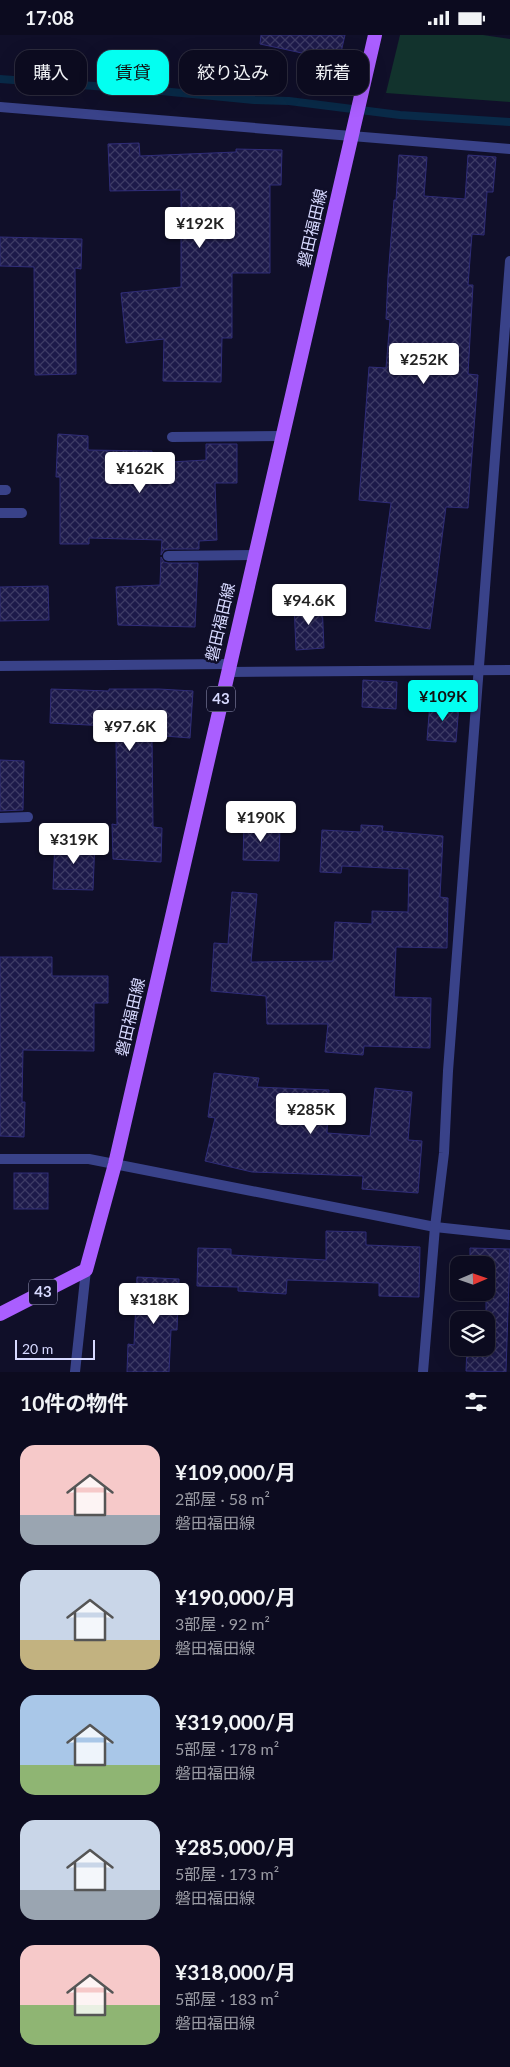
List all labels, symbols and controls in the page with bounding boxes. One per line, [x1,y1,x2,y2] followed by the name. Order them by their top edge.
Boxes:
[25,6,74,29] text: 17:08
[15,50,87,95] chip: 購入
[97,50,169,95] chip: 賃貸
[179,50,287,95] chip: 絞り込み
[297,50,369,95] chip: 新着
[293,187,330,269] street label: 磐田福田線
[165,207,235,249] pin: ¥192K
[176,213,224,232] text: ¥192K
[389,343,459,385] pin: ¥252K
[400,349,448,368] text: ¥252K
[105,451,175,494] pin: ¥162K
[116,458,164,477] text: ¥162K
[201,581,238,663] street label: 磐田福田線
[268,583,350,626] pin: ¥94.6K
[283,590,335,609] text: ¥94.6K
[408,679,478,722] pin: ¥109K
[419,686,467,705] text: ¥109K
[207,687,235,711] road number: 43
[89,709,171,752] pin: ¥97.6K
[104,716,156,735] text: ¥97.6K
[226,801,296,843] pin: ¥190K
[237,807,285,826] text: ¥190K
[39,823,109,865] pin: ¥319K
[50,829,98,848] text: ¥319K
[111,976,148,1058] street label: 磐田福田線
[276,1093,346,1135] pin: ¥285K
[287,1099,335,1118] text: ¥285K
[450,1256,495,1301] north arrow
[450,1256,495,1356] map controls
[29,1279,57,1305] road number: 43
[119,1283,189,1325] pin: ¥318K
[130,1289,178,1308] text: ¥318K
[450,1311,495,1356] button: layers
[15,1337,95,1360] scale bar
[22,1340,53,1357] text: 20 m
[462,1388,490,1416] icon: filters
[20,1390,128,1415] text: 10件の物件
[175,1459,296,1484] text: ¥109,000/月
[60,1465,120,1525] icon: home
[175,1489,270,1508] text: 2部屋 · 58 m²
[175,1513,255,1532] text: 磐田福田線
[175,1584,296,1609] text: ¥190,000/月
[60,1590,120,1650] icon: home
[175,1614,270,1633] text: 3部屋 · 92 m²
[175,1638,255,1657] text: 磐田福田線
[175,1709,296,1734] text: ¥319,000/月
[60,1715,120,1775] icon: home
[175,1739,279,1758] text: 5部屋 · 178 m²
[175,1763,255,1782] text: 磐田福田線
[175,1834,296,1859] text: ¥285,000/月
[60,1840,120,1900] icon: home
[175,1864,279,1883] text: 5部屋 · 173 m²
[175,1888,255,1907] text: 磐田福田線
[175,1959,296,1984] text: ¥318,000/月
[60,1965,120,2025] icon: home
[175,1989,279,2008] text: 5部屋 · 183 m²
[175,2013,255,2032] text: 磐田福田線

